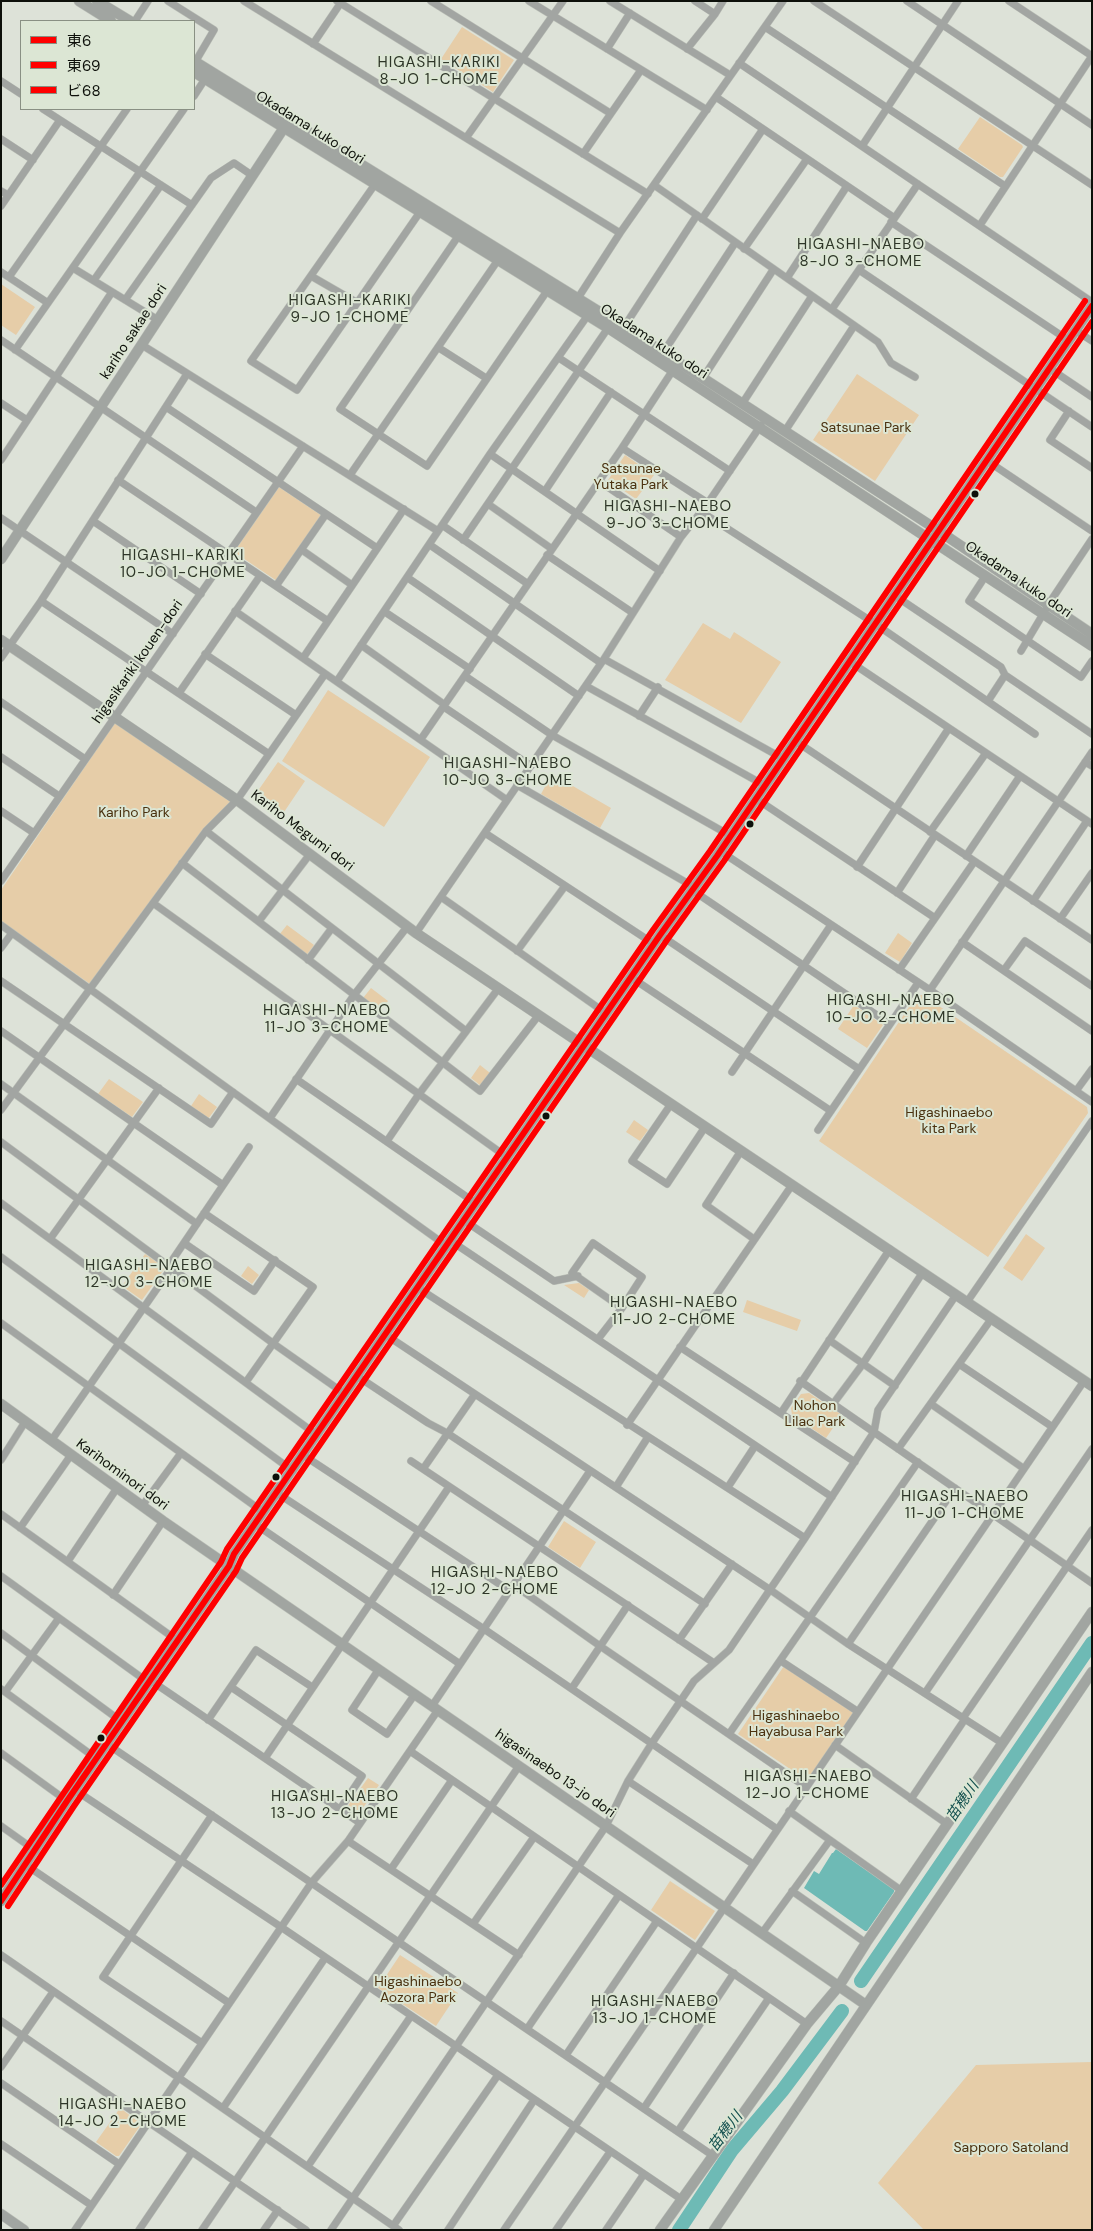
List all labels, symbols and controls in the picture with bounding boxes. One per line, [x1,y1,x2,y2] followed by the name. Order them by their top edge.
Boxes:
[20,20,195,110] legend
[67,31,91,51] text: 東6
[376,54,502,89] district label: HIGASHI-KARIKI 8-JO 1-CHOME
[67,56,101,76] text: 東69
[67,81,101,101] text: ビ68
[253,88,367,168] street label: Okadama kuko dori
[795,236,927,271] district label: HIGASHI-NAEBO 8-JO 3-CHOME
[97,281,171,383] street label: kariho sakae dori
[287,292,413,327] district label: HIGASHI-KARIKI 9-JO 1-CHOME
[597,301,711,383] street label: Okadama kuko dori
[820,420,912,436] park label: Satsunae Park
[594,461,668,494] park label: Satsunae Yutaka Park
[970,489,980,499] unlabelled marker
[602,498,734,533] district label: HIGASHI-NAEBO 9-JO 3-CHOME
[962,538,1074,622] street label: Okadama kuko dori
[119,547,247,582] district label: HIGASHI-KARIKI 10-JO 1-CHOME
[89,597,187,727] street label: higasikariki kouen-dori
[441,755,575,790] district label: HIGASHI-NAEBO 10-JO 3-CHOME
[247,787,357,875] street label: Kariho Megumi dori
[98,805,170,821] park label: Kariho Park
[745,819,755,829] unlabelled marker
[825,992,957,1027] district label: HIGASHI-NAEBO 10-JO 2-CHOME
[261,1002,393,1037] district label: HIGASHI-NAEBO 11-JO 3-CHOME
[905,1105,993,1138] park label: Higashinaebo kita Park
[541,1111,551,1121] unlabelled marker
[83,1257,215,1292] district label: HIGASHI-NAEBO 12-JO 3-CHOME
[608,1294,740,1329] district label: HIGASHI-NAEBO 11-JO 2-CHOME
[785,1398,845,1430] park label: Nohon Lilac Park
[72,1436,172,1514] street label: Karihominori dori
[271,1472,281,1482] unlabelled marker
[899,1488,1031,1523] district label: HIGASHI-NAEBO 11-JO 1-CHOME
[429,1564,561,1599] district label: HIGASHI-NAEBO 12-JO 2-CHOME
[749,1708,843,1740] park label: Higashinaebo Hayabusa Park
[492,1726,618,1822] street label: higasinaebo 13-jo dori
[96,1733,106,1743] unlabelled marker
[742,1768,874,1803] district label: HIGASHI-NAEBO 12-JO 1-CHOME
[943,1778,983,1826] water label: 苗穂川
[269,1788,401,1823] district label: HIGASHI-NAEBO 13-JO 2-CHOME
[374,1974,462,2006] park label: Higashinaebo Aozora Park
[589,1993,721,2028] district label: HIGASHI-NAEBO 13-JO 1-CHOME
[57,2096,189,2131] district label: HIGASHI-NAEBO 14-JO 2-CHOME
[705,2109,747,2155] water label: 苗穂川
[953,2140,1069,2156] park label: Sapporo Satoland

